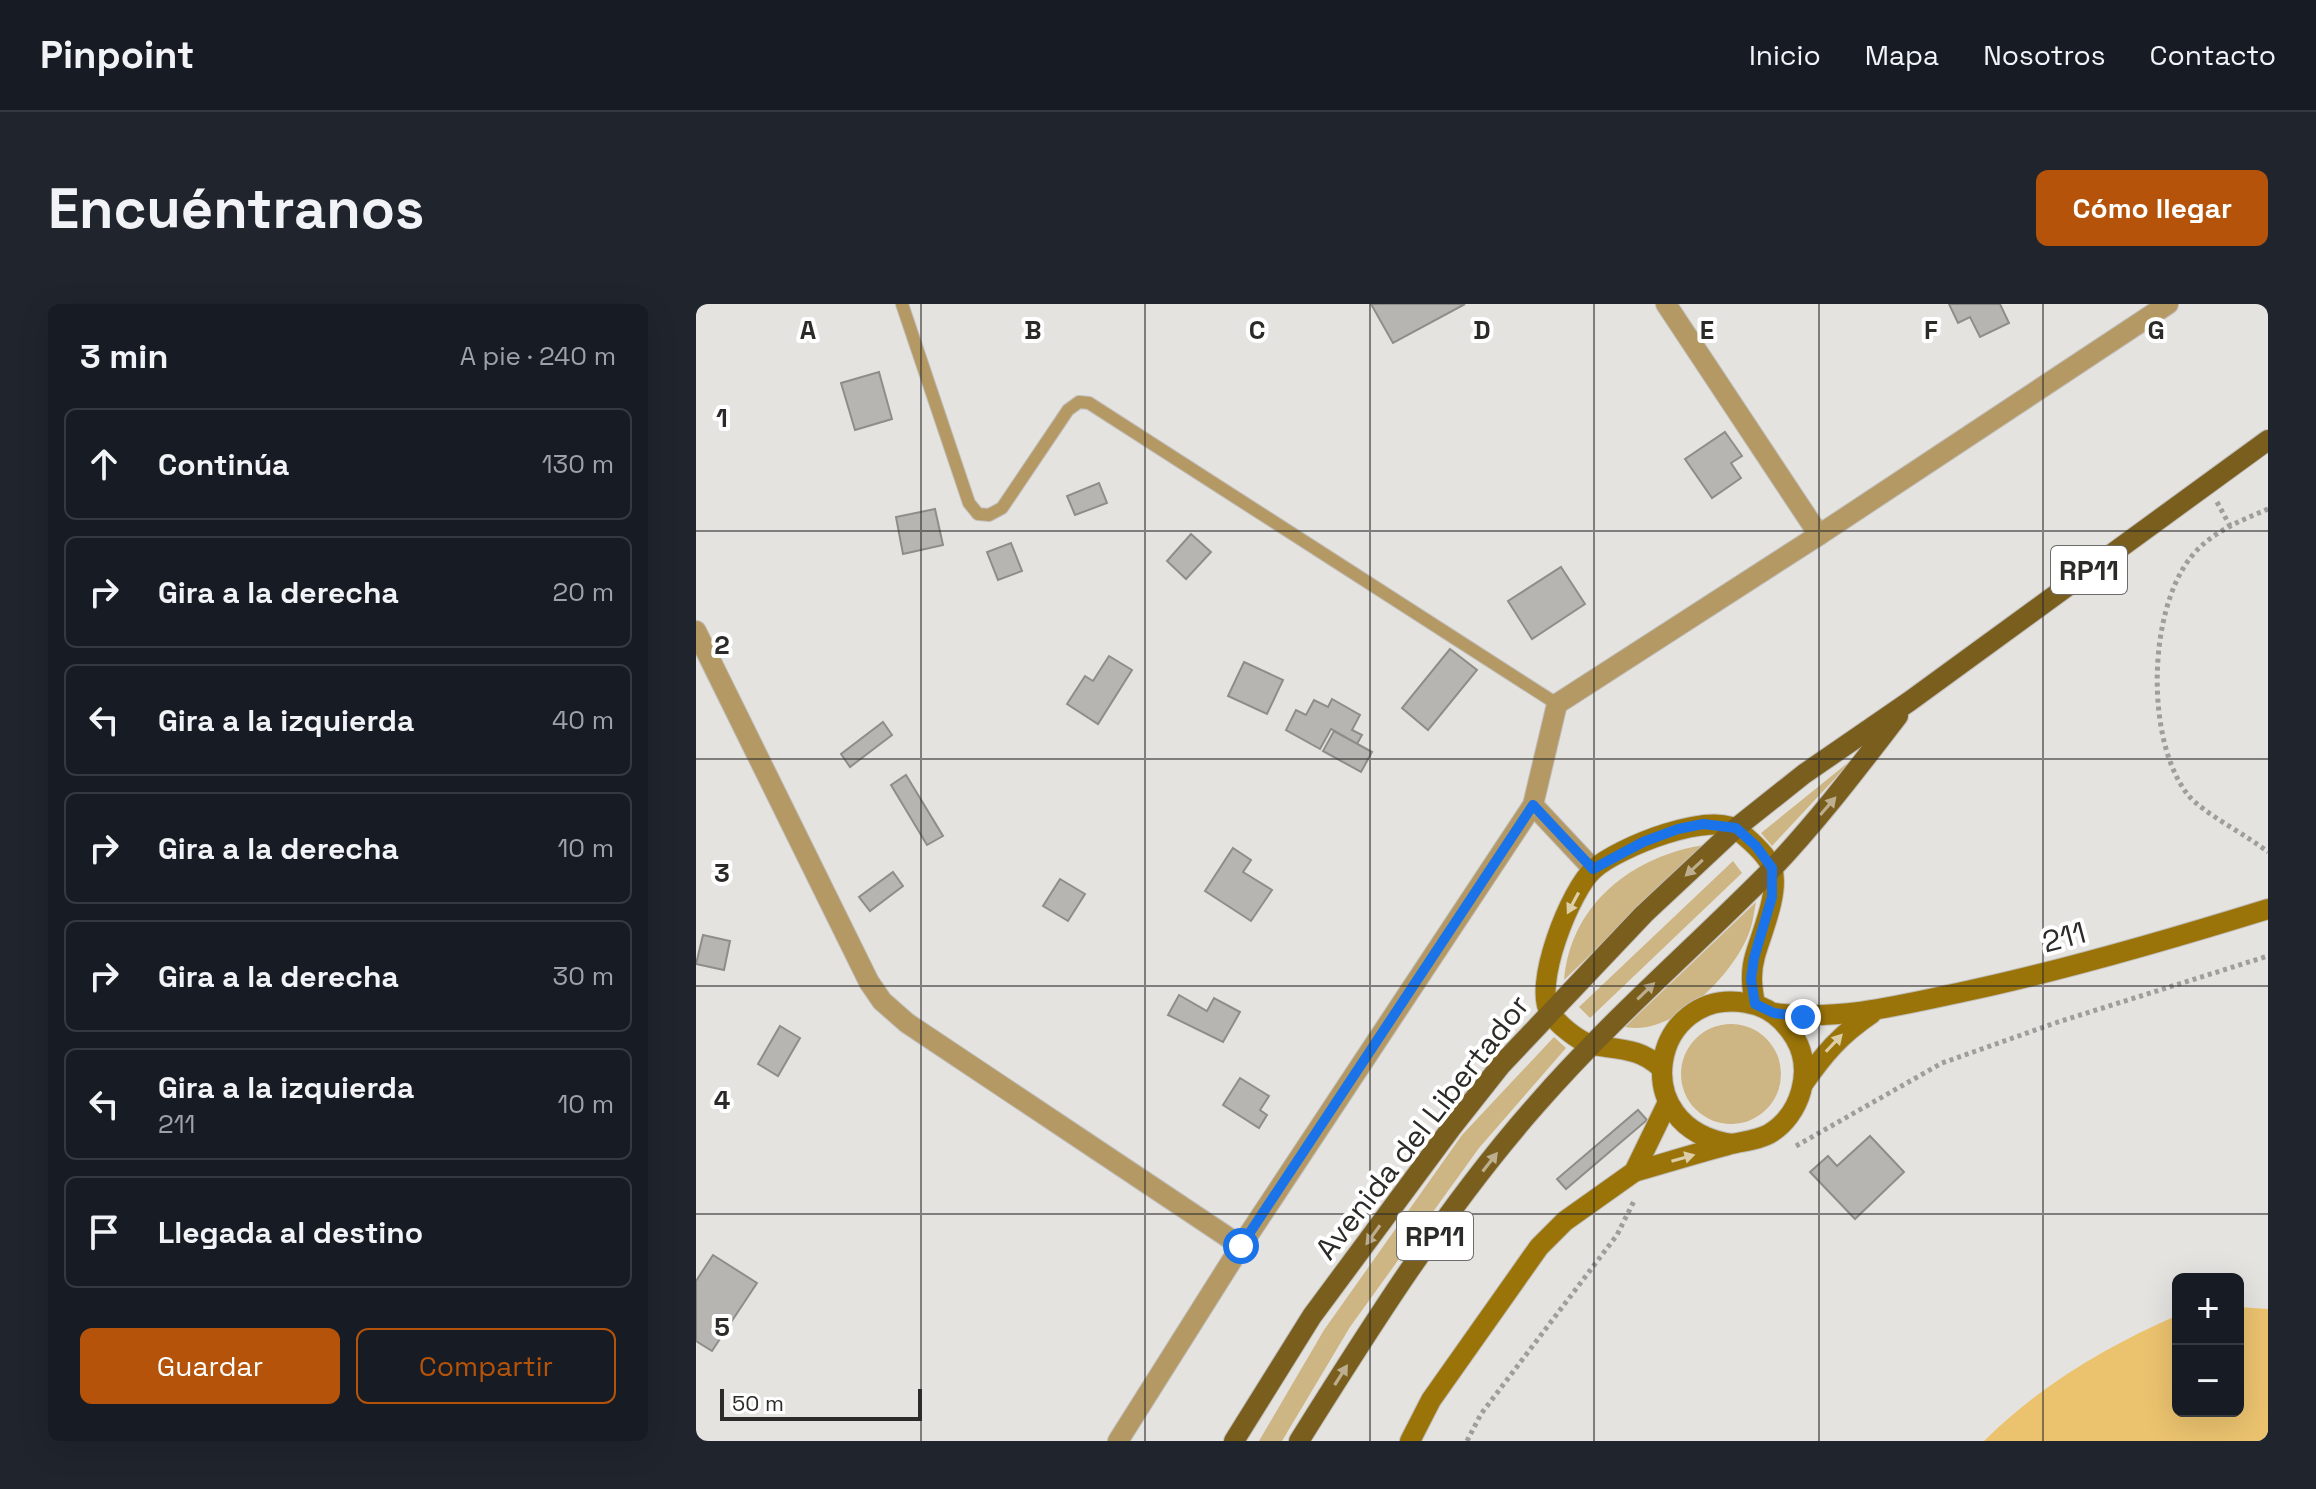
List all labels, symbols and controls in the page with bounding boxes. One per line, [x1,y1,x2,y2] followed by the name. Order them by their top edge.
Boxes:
[40,31,194,79] text: Pinpoint
[1749,37,1821,73] text: Inicio
[1865,37,1939,73] text: Mapa
[1983,37,2106,73] text: Nosotros
[2150,37,2276,73] text: Contacto
[2036,170,2268,246] button: Cómo llegar
[48,173,424,244] text: Encuéntranos
[800,313,817,347] text: A
[1024,313,1042,347] text: B
[1249,313,1265,347] text: C
[1473,313,1491,347] text: D
[1700,313,1714,347] text: E
[1924,313,1938,347] text: F
[2147,313,2165,347] text: G
[80,335,168,378] text: 3 min
[460,339,616,373] text: A pie · 240 m
[716,401,728,435] text: 1
[82,442,126,486] icon: ahead
[158,445,289,484] text: Continúa
[542,447,614,481] text: 130 m
[2051,546,2127,594] road number: RP11
[82,570,126,614] icon: right
[158,573,399,612] text: Gira a la derecha
[553,575,614,609] text: 20 m
[714,628,730,662] text: 2
[82,698,126,742] icon: left
[158,701,414,740] text: Gira a la izquierda
[552,703,614,737] text: 40 m
[1819,796,1836,816] one-way arrow
[82,826,126,870] icon: right
[158,829,399,868] text: Gira a la derecha
[557,831,614,865] text: 10 m
[714,856,730,890] text: 3
[1684,858,1703,876] one-way arrow
[1566,891,1579,914] one-way arrow
[2038,913,2090,961] street label: 211
[82,954,126,998] icon: right
[158,957,399,996] text: Gira a la derecha
[553,959,614,993] text: 30 m
[1636,982,1655,1000] one-way arrow
[1306,987,1538,1267] street label: Avenida del Libertador
[1785,999,1821,1035] route end
[1824,1034,1842,1053] one-way arrow
[158,1068,414,1107] text: Gira a la izquierda
[82,1082,126,1126] icon: left
[714,1083,730,1117] text: 4
[557,1087,614,1121] text: 10 m
[158,1107,195,1141] text: 211
[1672,1151,1696,1164] one-way arrow
[1482,1152,1498,1173] one-way arrow
[82,1210,126,1254] icon: arrive
[1397,1212,1473,1260] road number: RP11
[158,1213,423,1252] text: Llegada al destino
[1365,1225,1381,1245] one-way arrow
[1223,1228,1259,1264] route start
[2172,1273,2244,1417] map controls
[2172,1273,2244,1345] button: +
[714,1310,730,1344] text: 5
[80,1328,340,1404] button: Guardar
[356,1328,616,1404] button: Compartir
[2172,1345,2244,1417] button: −
[1333,1364,1347,1386] one-way arrow
[720,1385,922,1421] scale bar
[732,1389,784,1417] text: 50 m

